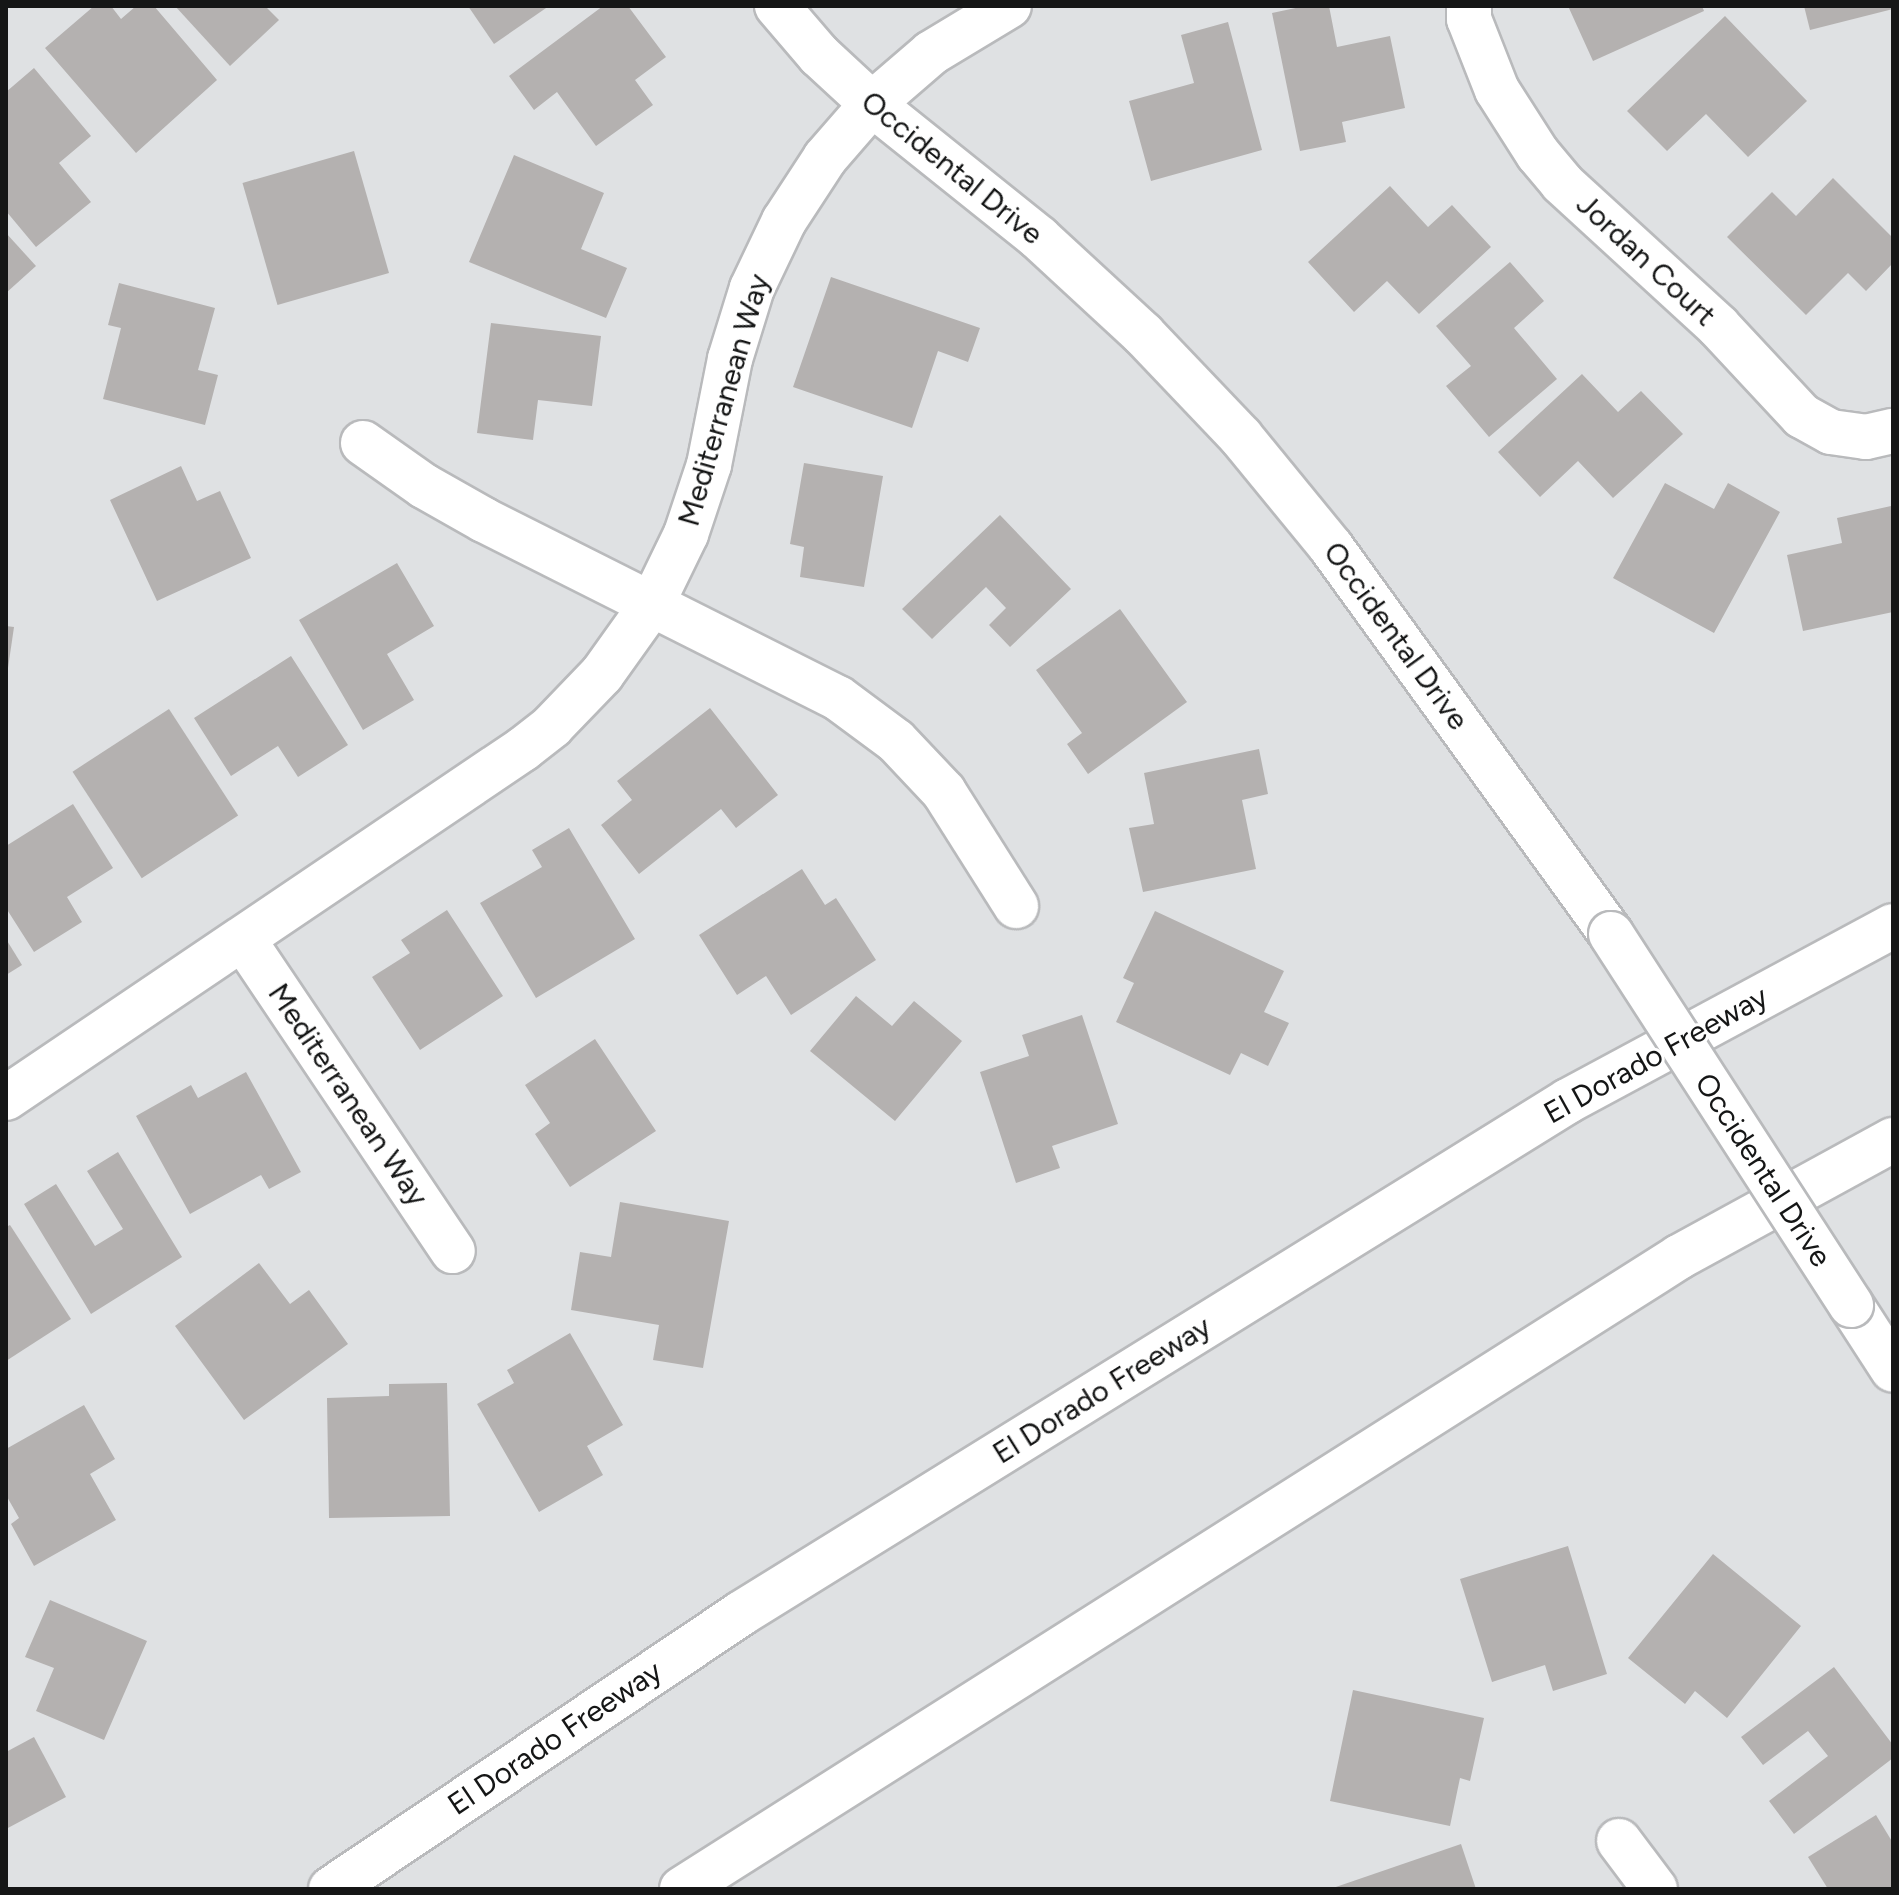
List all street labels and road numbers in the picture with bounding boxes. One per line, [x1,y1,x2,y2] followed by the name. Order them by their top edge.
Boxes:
[854,84,1050,252] street label: Occidental Drive
[1569,186,1723,334] street label: Jordan Court
[671,270,777,530] street label: Mediterranean Way
[1316,535,1476,737] street label: Occidental Drive
[260,977,436,1213] street label: Mediterranean Way
[1538,979,1774,1131] street label: El Dorado Freeway
[1687,1067,1839,1273] street label: Occidental Drive
[986,1308,1218,1472] street label: El Dorado Freeway
[441,1653,669,1823] street label: El Dorado Freeway

